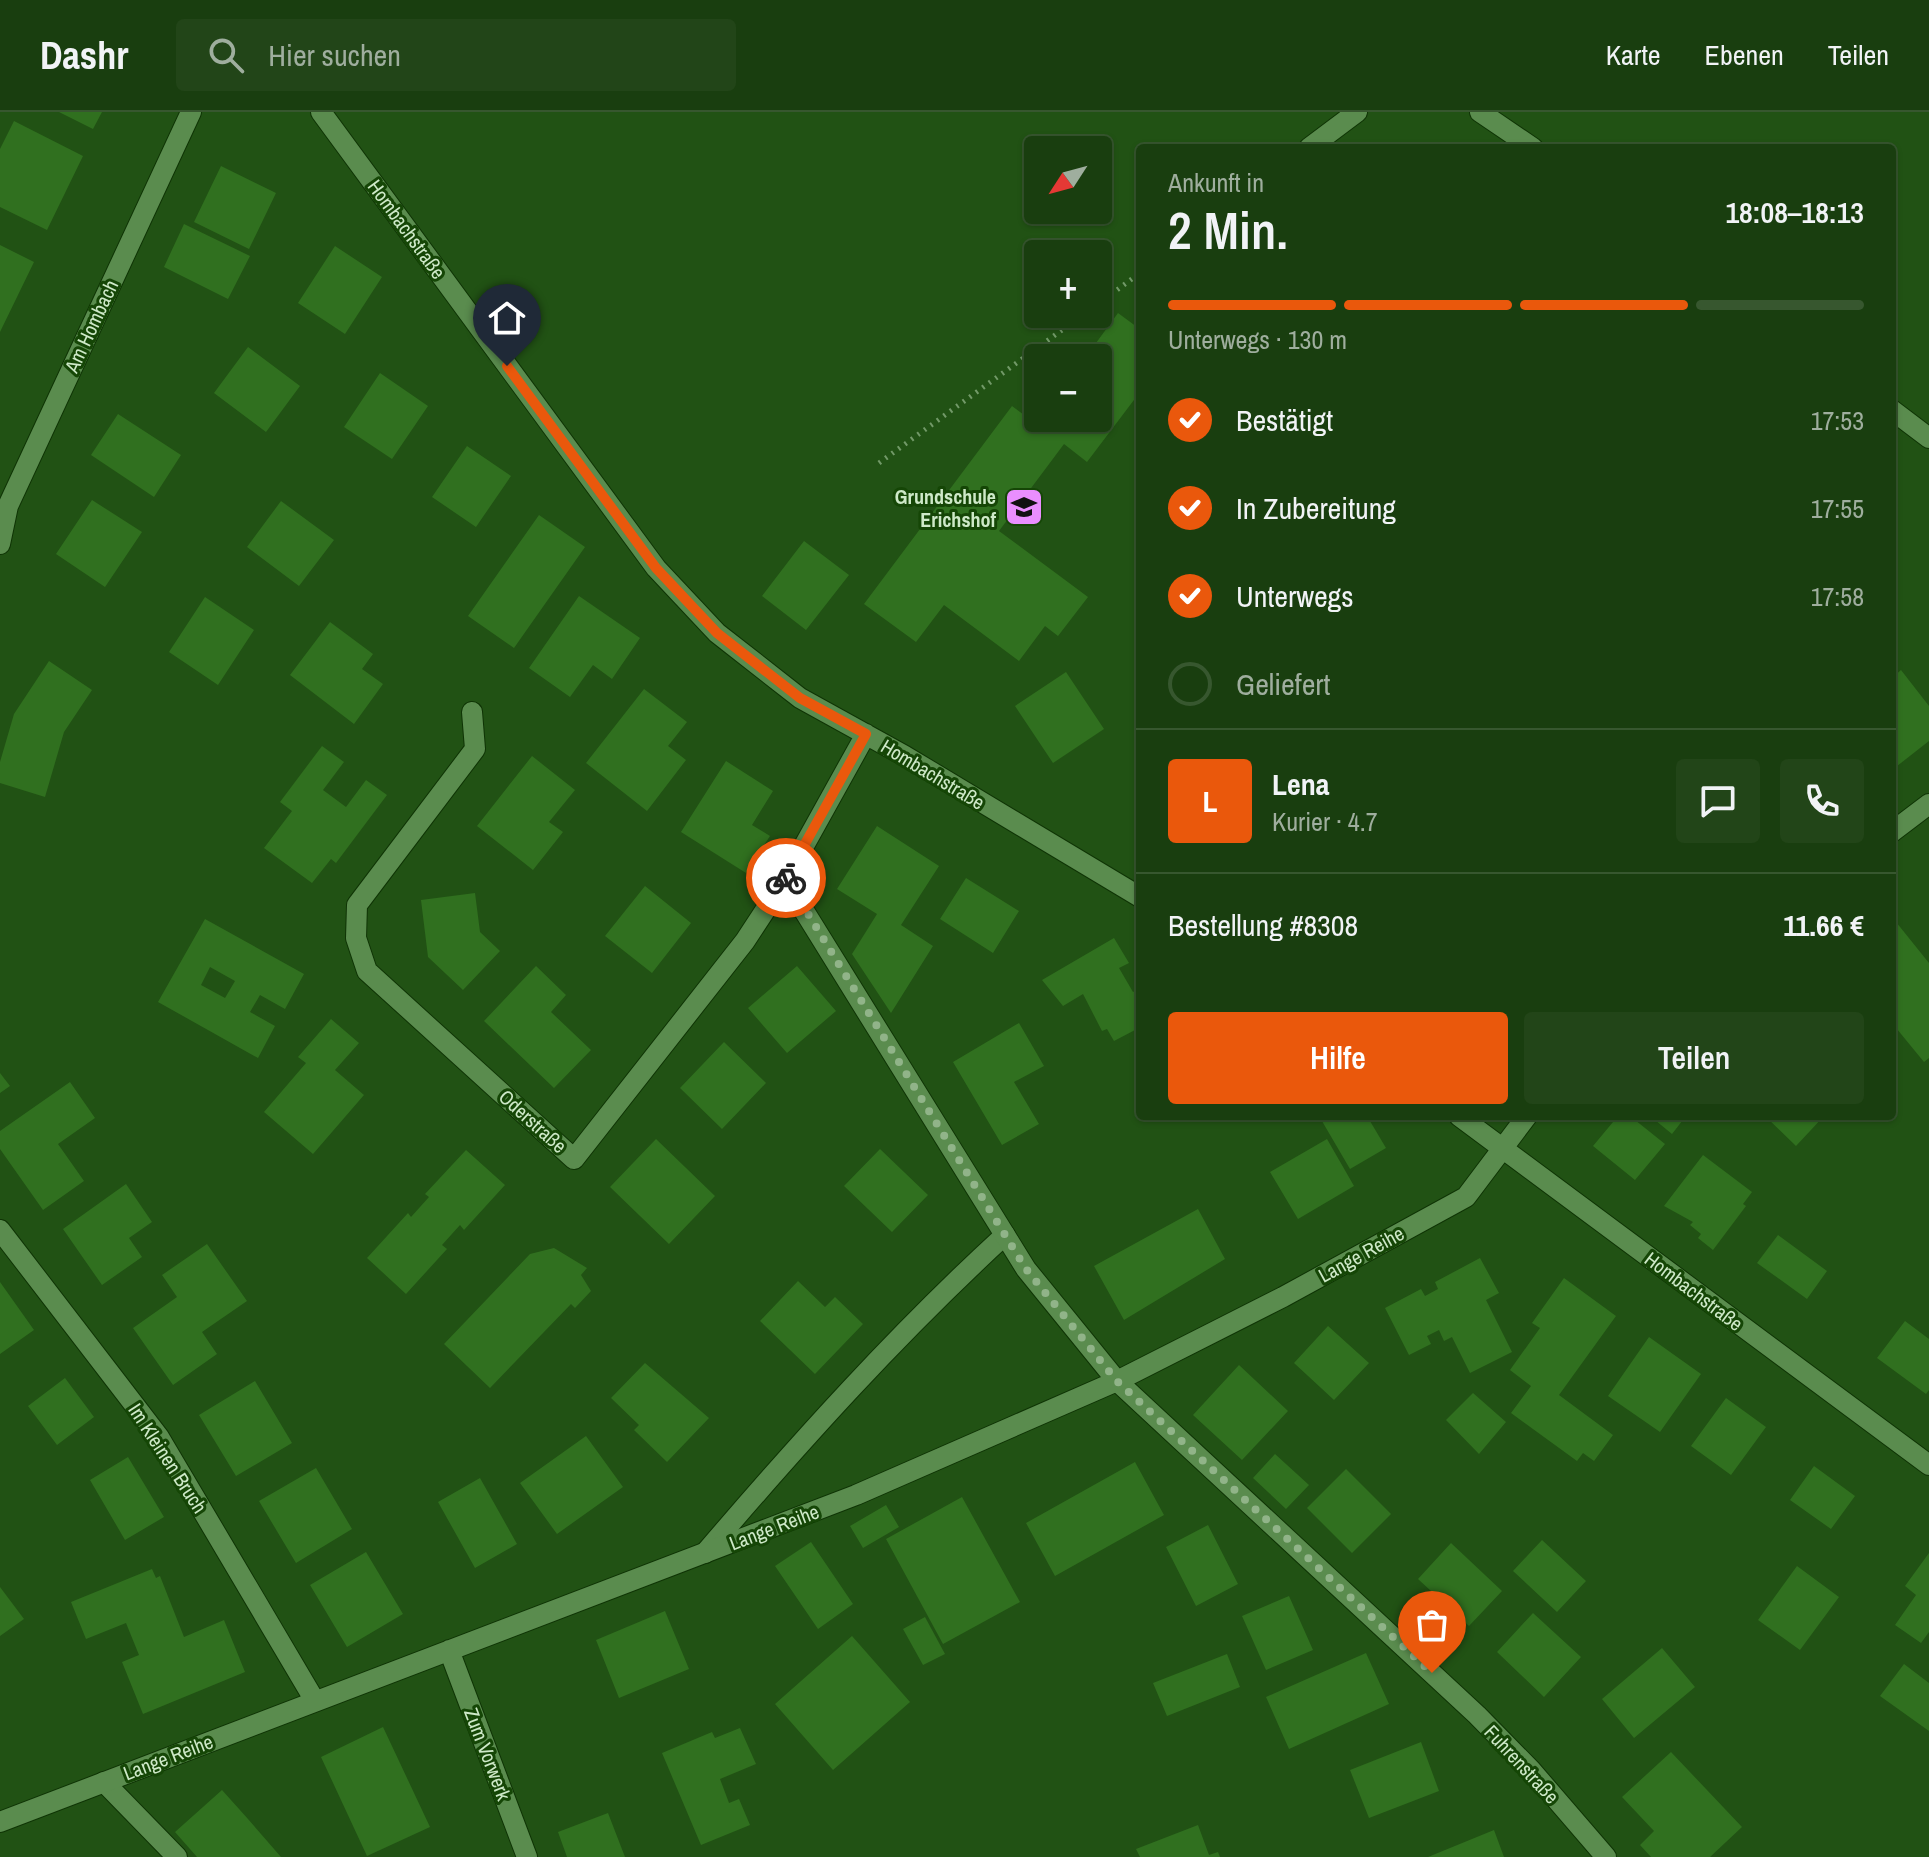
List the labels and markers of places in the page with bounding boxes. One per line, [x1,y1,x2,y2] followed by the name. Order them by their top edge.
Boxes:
[473,284,541,366] pin
[895,483,997,533] place label: Grundschule Erichshof
[1003,486,1045,528] school or university icon: Grundschule Erichshof
[1398,1591,1466,1673] pin

